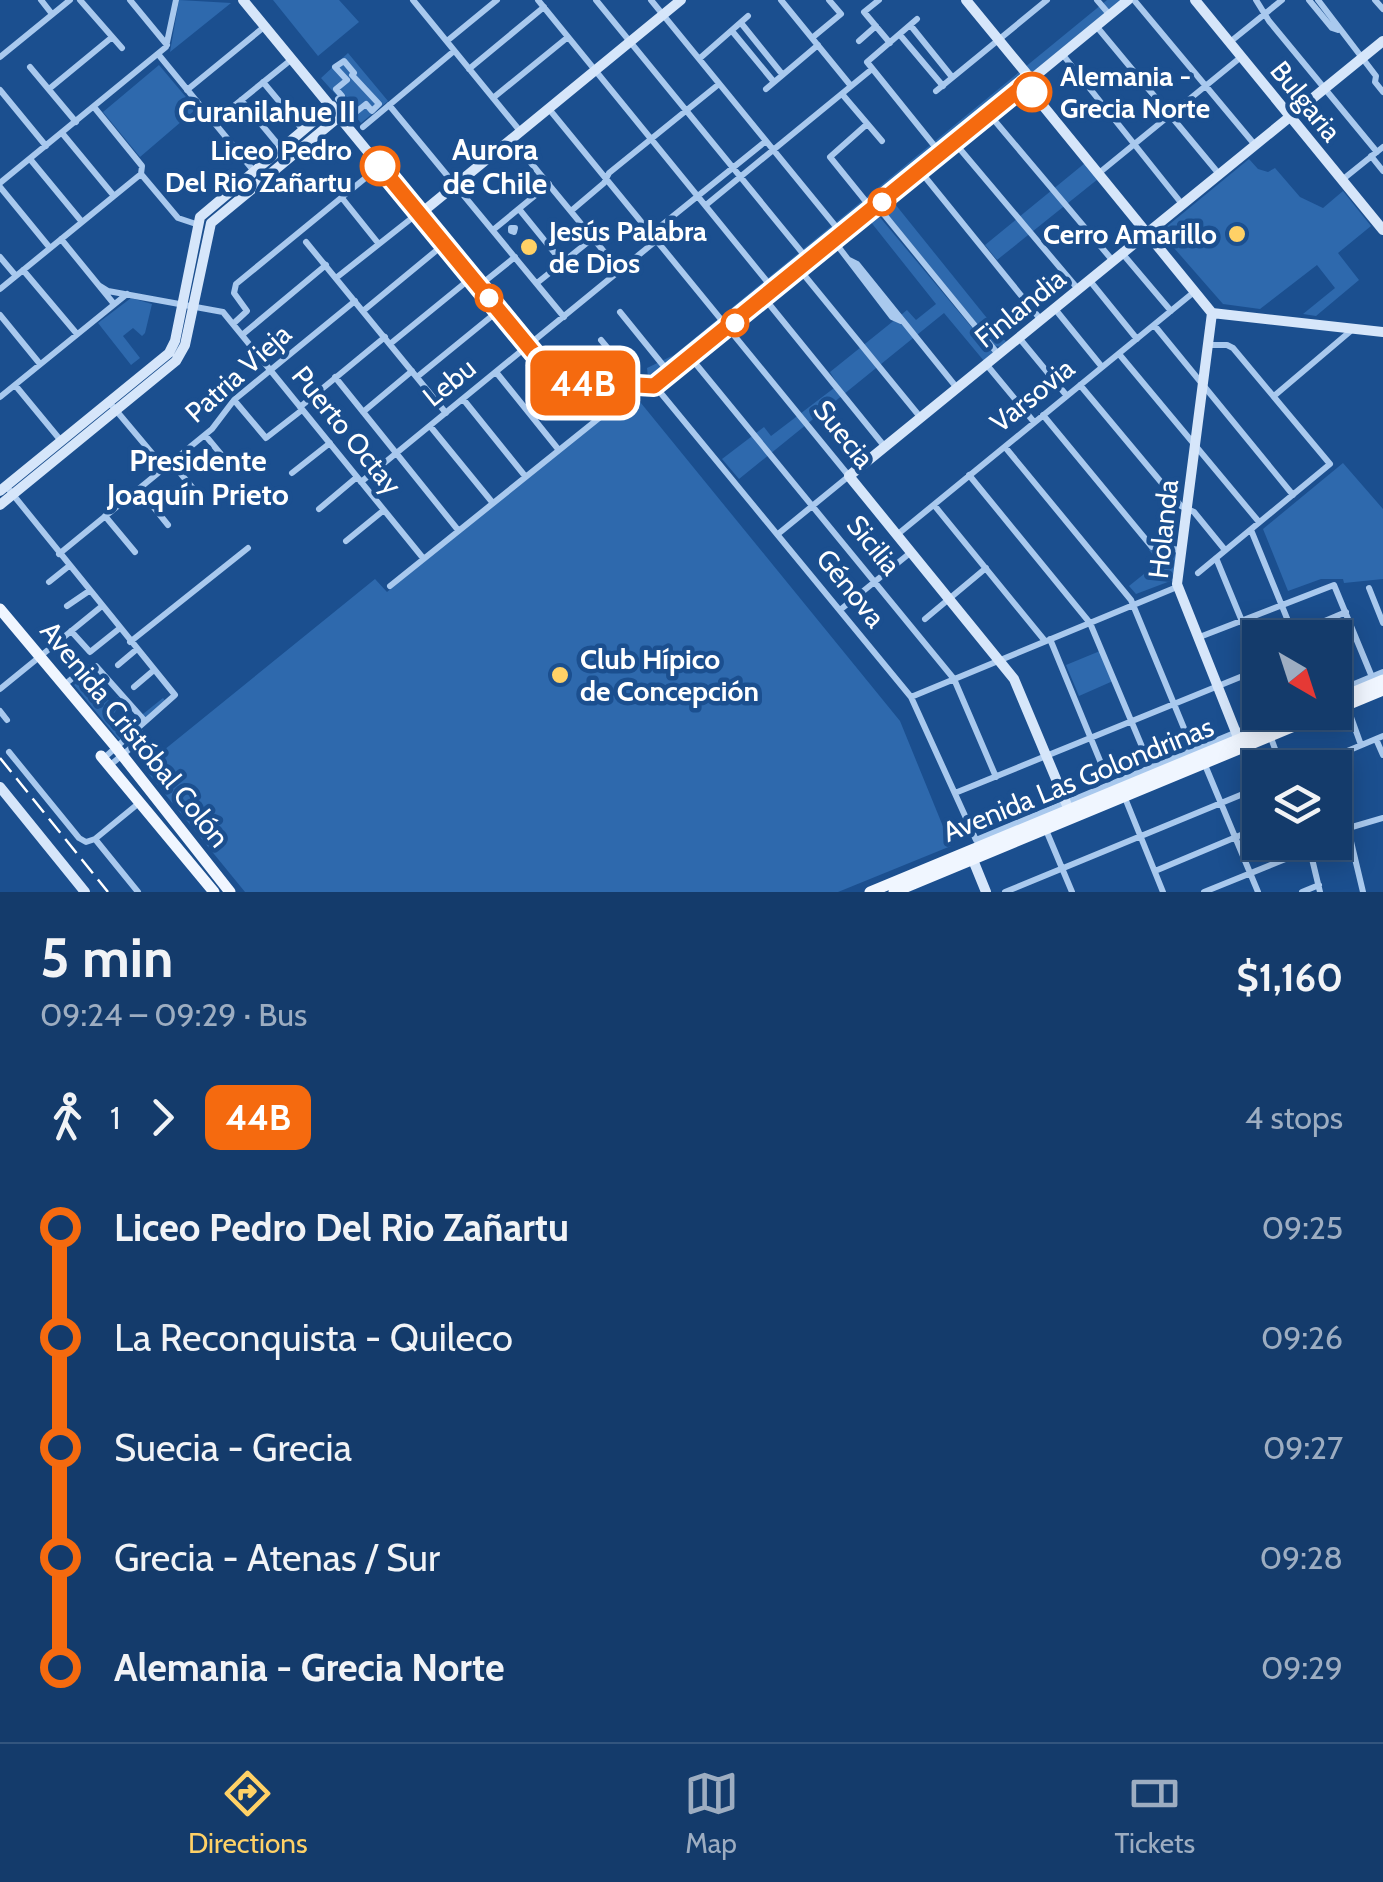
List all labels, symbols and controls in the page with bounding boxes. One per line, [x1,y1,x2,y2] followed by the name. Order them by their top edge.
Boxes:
[1263,54,1349,148] street label: Bulgaria
[1060,59,1210,125] place label: Alemania - Grecia Norte
[1013,73,1051,111] marker: Alemania - Grecia Norte
[178,93,356,130] district label: Curanilahue II
[443,131,547,202] district label: Aurora de Chile
[165,133,352,199] place label: Liceo Pedro Del Rio Zañartu
[361,147,399,185] marker: Liceo Pedro Del Rio Zañartu
[869,189,895,215] unlabelled marker
[548,214,707,280] place label: Jesús Palabra de Dios
[1043,217,1217,251] place label: Cerro Amarillo
[1226,223,1248,245] marker: Cerro Amarillo
[518,236,540,258] marker: Jesús Palabra de Dios
[968,261,1073,355] street label: Finlandia
[476,285,502,311] unlabelled marker
[722,310,748,336] unlabelled marker
[178,316,298,429] street label: Patria Vieja
[416,350,482,414] street label: Lebu
[526,350,640,416] line badge: 44B
[983,351,1081,439] street label: Varsovia
[285,359,409,501] street label: Puerto Octay
[550,362,616,405] text: 44B
[806,393,882,475] street label: Suecia
[106,442,289,513] district label: Presidente Joaquín Prieto
[1141,477,1185,580] street label: Holanda
[840,508,909,582] street label: Sicilia
[809,542,893,634] street label: Génova
[33,614,237,854] street label: Avenida Cristóbal Colón
[1242,620,1352,730] north arrow
[1242,620,1352,860] map controls
[580,642,759,708] place label: Club Hípico de Concepción
[549,664,571,686] marker: Club Hípico de Concepción
[938,709,1218,849] street label: Avenida Las Golondrinas
[1242,750,1352,860] button: layers
[40,924,173,991] text: 5 min
[1237,954,1343,1001] text: $1,160
[40,995,307,1034] text: 09:24 – 09:29 · Bus
[40,1090,95,1145] icon: walk
[135,1090,190,1145] icon: forward
[225,1096,291,1139] text: 44B
[110,1098,120,1137] text: 1
[1245,1098,1343,1137] text: 4 stops
[114,1204,569,1251] text: Liceo Pedro Del Rio Zañartu
[1262,1208,1343,1247] text: 09:25
[114,1314,513,1361] text: La Reconquista - Quileco
[1261,1318,1343,1357] text: 09:26
[114,1424,352,1471] text: Suecia - Grecia
[1263,1428,1343,1467] text: 09:27
[114,1534,440,1581] text: Grecia - Atenas / Sur
[1260,1538,1343,1577] text: 09:28
[114,1644,505,1691] text: Alemania - Grecia Norte
[1261,1648,1343,1687] text: 09:29
[188,1766,308,1860] tab: Directions
[684,1766,739,1860] tab: Map
[1114,1766,1195,1860] tab: Tickets

